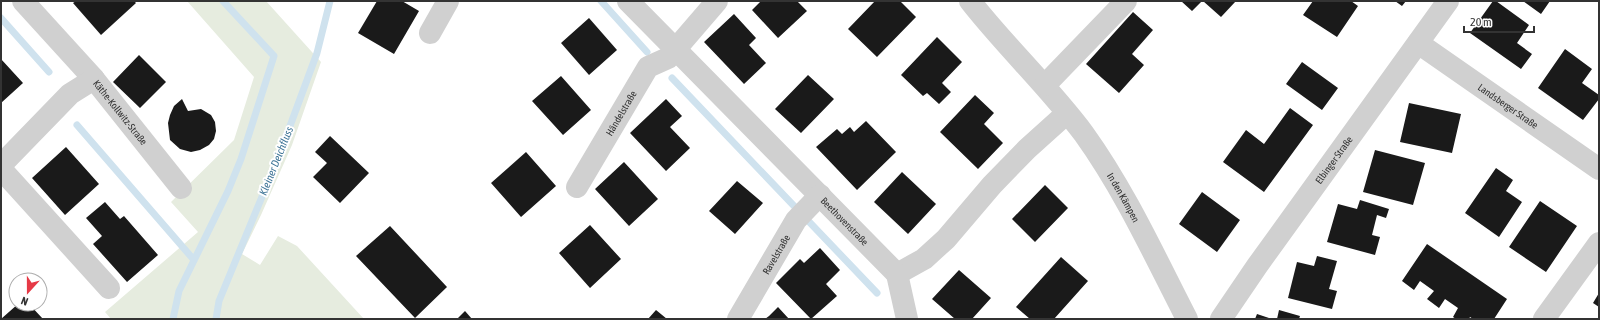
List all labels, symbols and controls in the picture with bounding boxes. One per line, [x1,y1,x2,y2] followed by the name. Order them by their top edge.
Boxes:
[1464,8,1534,34] scale bar
[1470,15,1492,29] text: 20 m
[91,78,150,147] street label: Käthe-Kollwitz-Straße
[1476,81,1541,131] street label: Landsberger Straße
[603,88,639,137] street label: Händelstraße
[257,125,295,197] water label: Kleiner Deichfluss
[1313,134,1355,186] street label: Elbinger Straße
[1105,171,1142,224] street label: In den Kämpen
[819,195,871,248] street label: Beethovenstraße
[760,232,792,276] street label: Ravelstraße
[8,272,48,312] north arrow
[19,295,30,308] text: N

